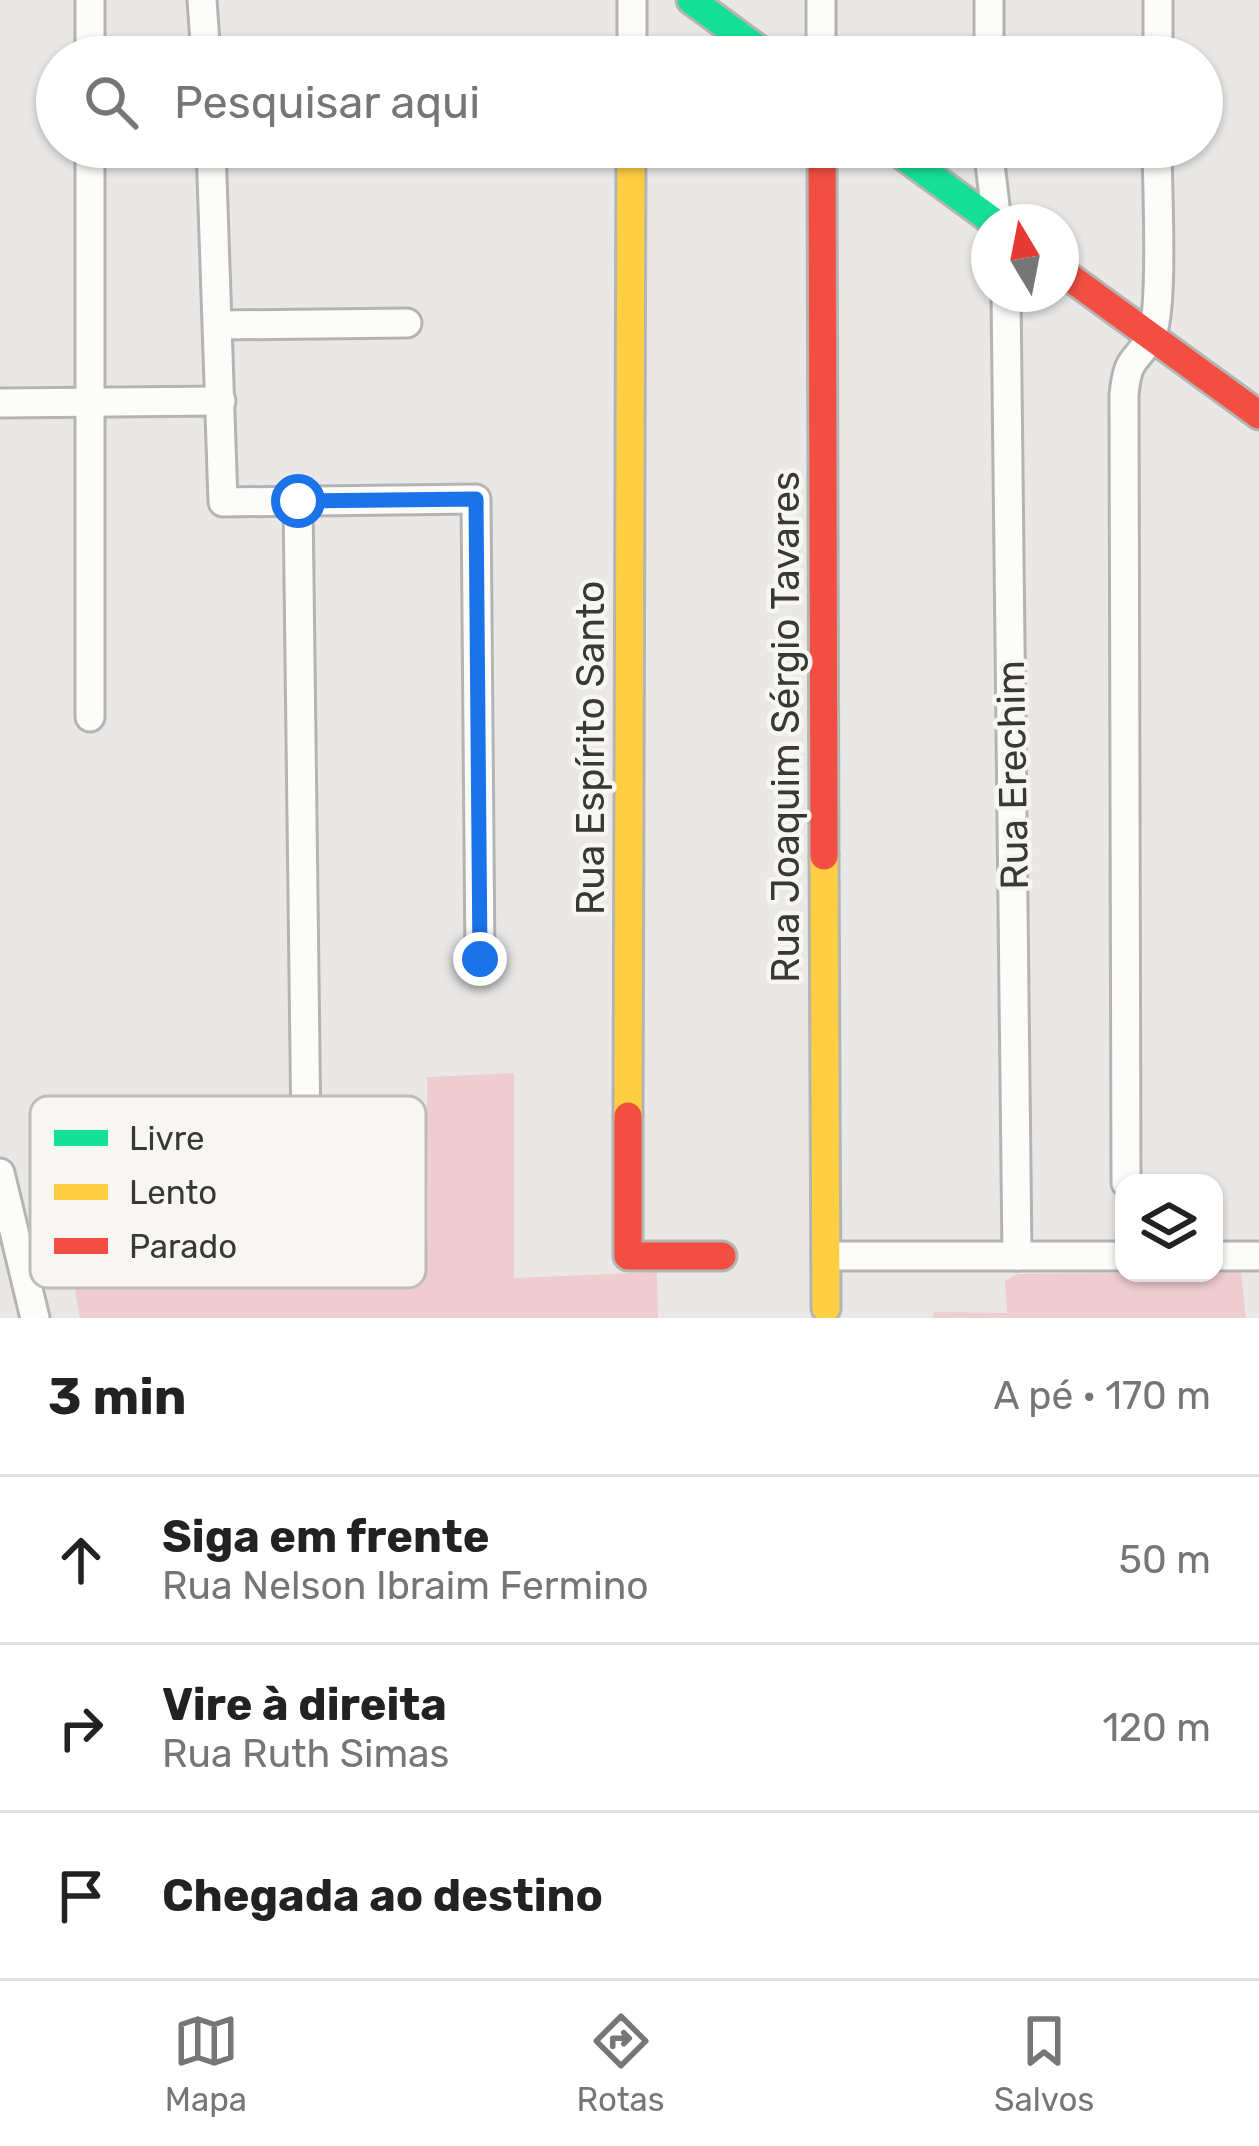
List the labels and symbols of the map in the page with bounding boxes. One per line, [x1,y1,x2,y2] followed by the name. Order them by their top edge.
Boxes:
[971,204,1079,312] north arrow
[763,471,809,983] street label: Rua Joaquim Sérgio Tavares
[271,474,325,528] route start
[568,581,614,915] street label: Rua Espírito Santo
[988,660,1038,890] street label: Rua Erechim
[453,932,507,986] route end
[30,1096,426,1288] legend
[129,1119,205,1158] text: Livre
[129,1173,217,1212] text: Lento
[129,1227,237,1266] text: Parado

